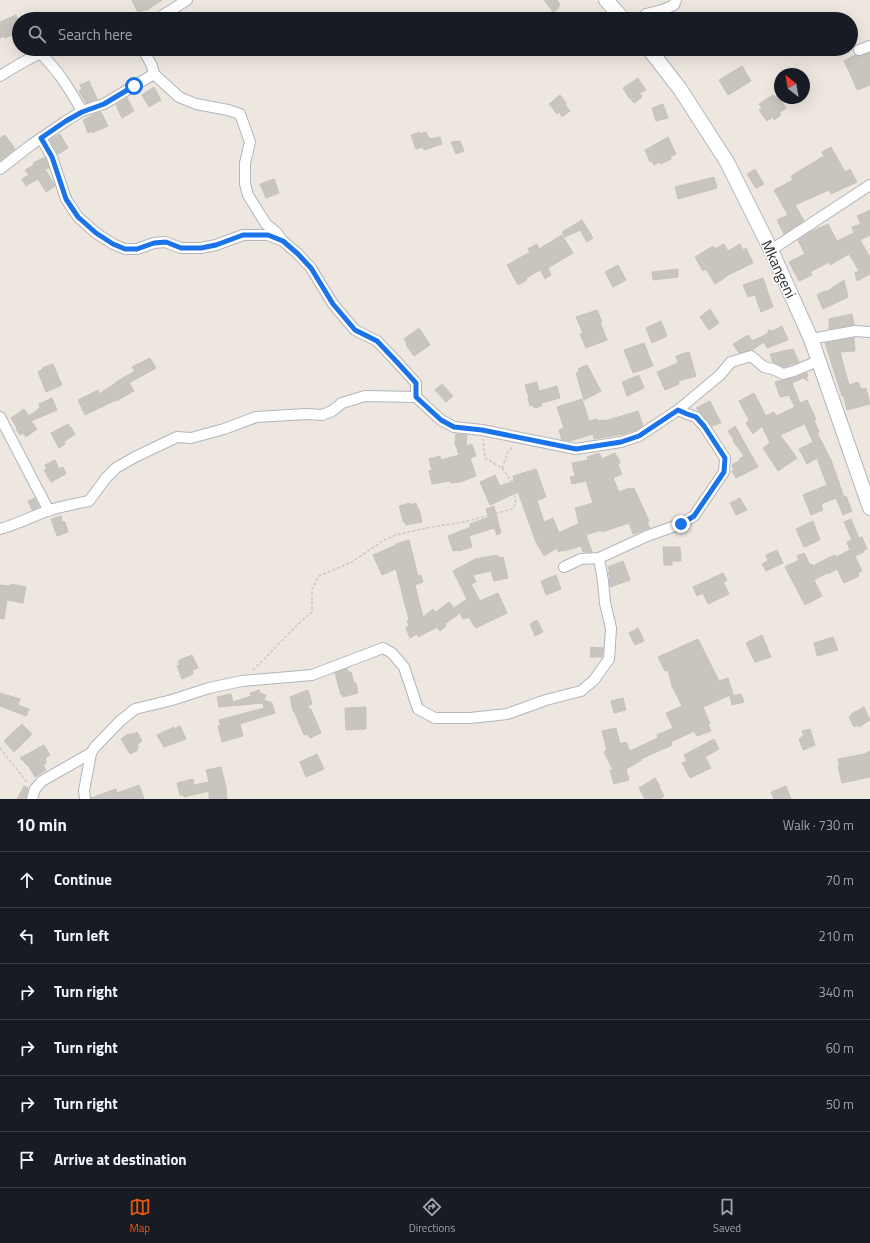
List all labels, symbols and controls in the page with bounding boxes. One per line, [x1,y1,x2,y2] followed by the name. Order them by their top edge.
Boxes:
[12,12,858,56] search box
[26,23,48,45] icon: search
[58,23,132,46] text: Search here
[774,68,810,104] north arrow
[125,77,143,95] route start
[755,236,803,302] street label: Mkangeni
[672,515,690,533] route end
[16,812,67,838] text: 10 min
[783,815,854,835] text: Walk · 730 m
[54,868,112,891] text: Continue
[16,869,38,891] icon: ahead
[826,870,854,890] text: 70 m
[54,924,109,947] text: Turn left
[16,925,38,947] icon: left
[818,926,854,946] text: 210 m
[54,980,118,1003] text: Turn right
[16,981,38,1003] icon: right
[818,982,854,1002] text: 340 m
[54,1036,118,1059] text: Turn right
[16,1037,38,1059] icon: right
[826,1038,854,1058] text: 60 m
[54,1092,118,1115] text: Turn right
[16,1093,38,1115] icon: right
[826,1094,854,1114] text: 50 m
[54,1148,187,1171] text: Arrive at destination
[16,1149,38,1171] icon: arrive
[129,1196,151,1236] tab: Map
[409,1196,455,1236] tab: Directions
[713,1196,741,1236] tab: Saved

